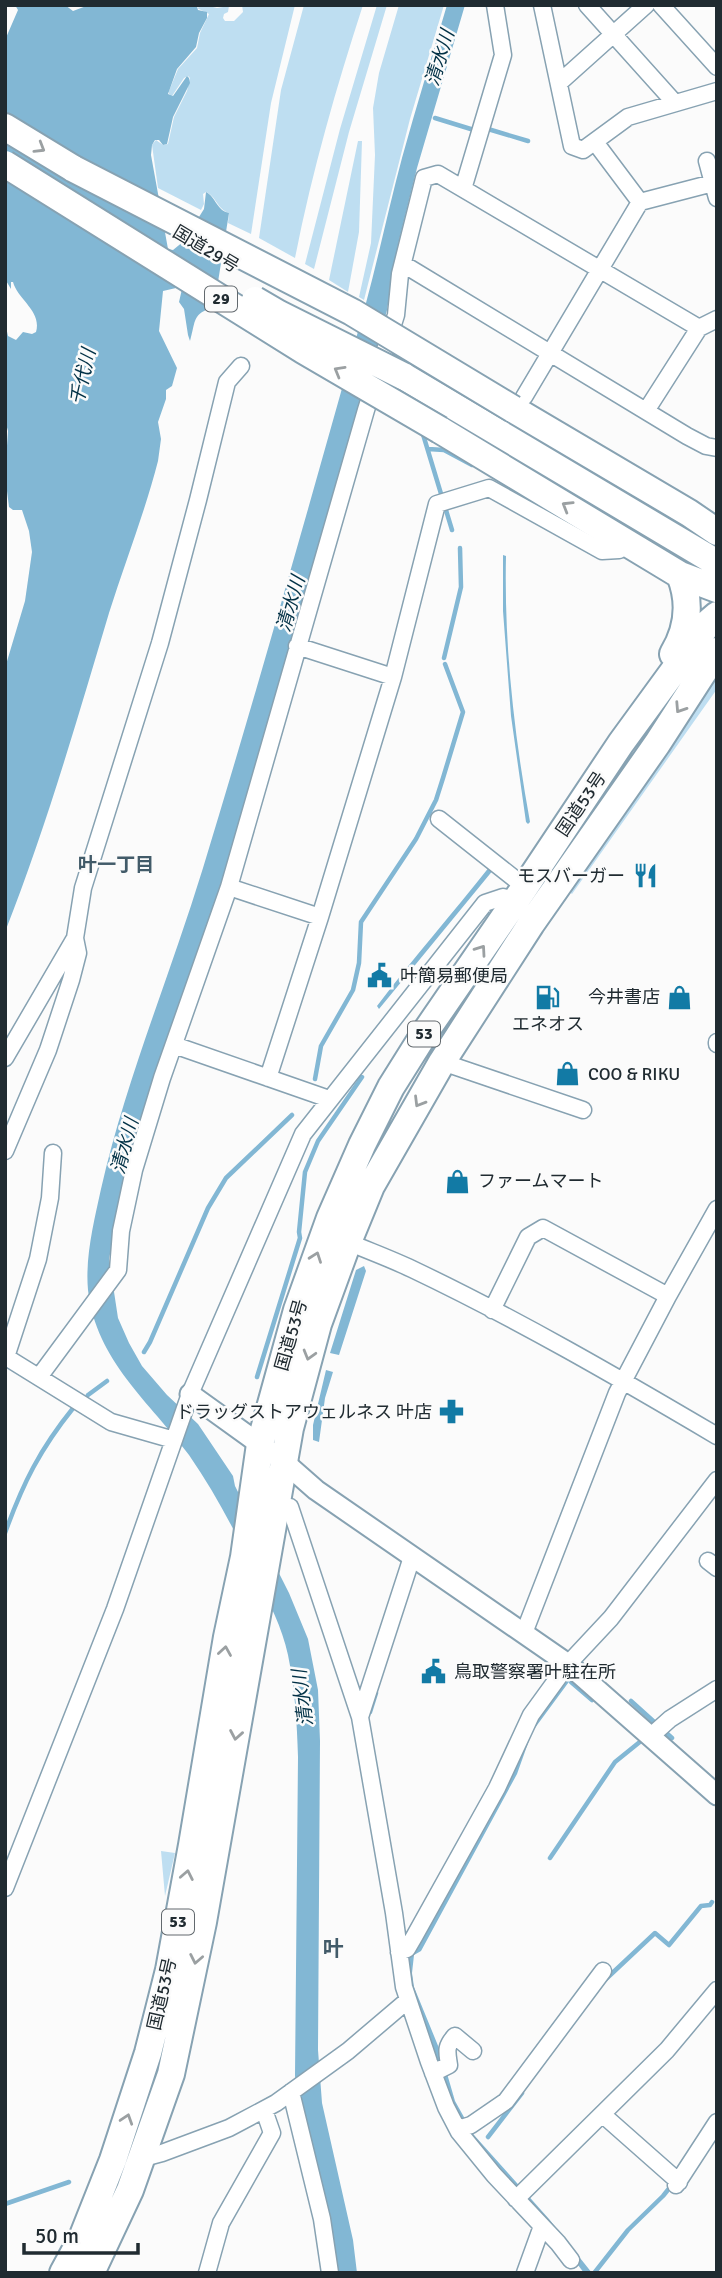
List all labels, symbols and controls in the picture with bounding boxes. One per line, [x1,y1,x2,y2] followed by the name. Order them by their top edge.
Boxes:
[420,25,460,89] water label: 清水川
[32,140,45,153] one-way arrow
[169,221,243,277] street label: 国道29号
[205,286,237,312] road number: 29
[65,345,102,407] water label: 千代川
[334,366,346,379] one-way arrow
[561,501,574,514] one-way arrow
[272,571,311,635] water label: 清水川
[675,701,688,714] one-way arrow
[551,767,611,841] street label: 国道53号
[78,853,154,877] district label: 叶一丁目
[631,862,659,890] restaurant icon: モスバーガー
[517,865,625,887] place label: モスバーガー
[473,945,485,958] one-way arrow
[366,962,394,990] public building icon: 叶簡易郵便局
[400,965,508,987] place label: 叶簡易郵便局
[534,983,562,1011] fuel station icon: エネオス
[666,983,694,1011] shop icon: 今井書店
[588,986,660,1008] place label: 今井書店
[512,1013,584,1035] place label: エネオス
[408,1022,440,1046] road number: 53
[554,1060,582,1088] shop icon: COO & RIKU
[588,1063,680,1085] place label: COO & RIKU
[414,1094,427,1107] one-way arrow
[106,1113,144,1177] water label: 清水川
[444,1167,472,1195] shop icon: ファームマート
[478,1170,603,1192] place label: ファームマート
[308,1251,322,1263] one-way arrow
[270,1297,312,1373] street label: 国道53号
[302,1348,317,1360] one-way arrow
[438,1398,466,1426] pharmacy icon: ドラッグストアウェルネス 叶店
[176,1401,432,1423] place label: ドラッグストアウェルネス 叶店
[217,1645,232,1657] one-way arrow
[420,1658,448,1686] public building icon: 鳥取警察署叶駐在所
[454,1661,616,1683] place label: 鳥取警察署叶駐在所
[287,1666,318,1728] water label: 清水川
[229,1729,244,1741] one-way arrow
[179,1869,194,1881] one-way arrow
[162,1910,194,1934] road number: 53
[323,1936,344,1962] district label: 叶
[189,1953,204,1965] one-way arrow
[143,1956,181,2032] street label: 国道53号
[118,2114,133,2126] one-way arrow
[24,2212,138,2256] scale bar
[35,2223,79,2249] text: 50 m

